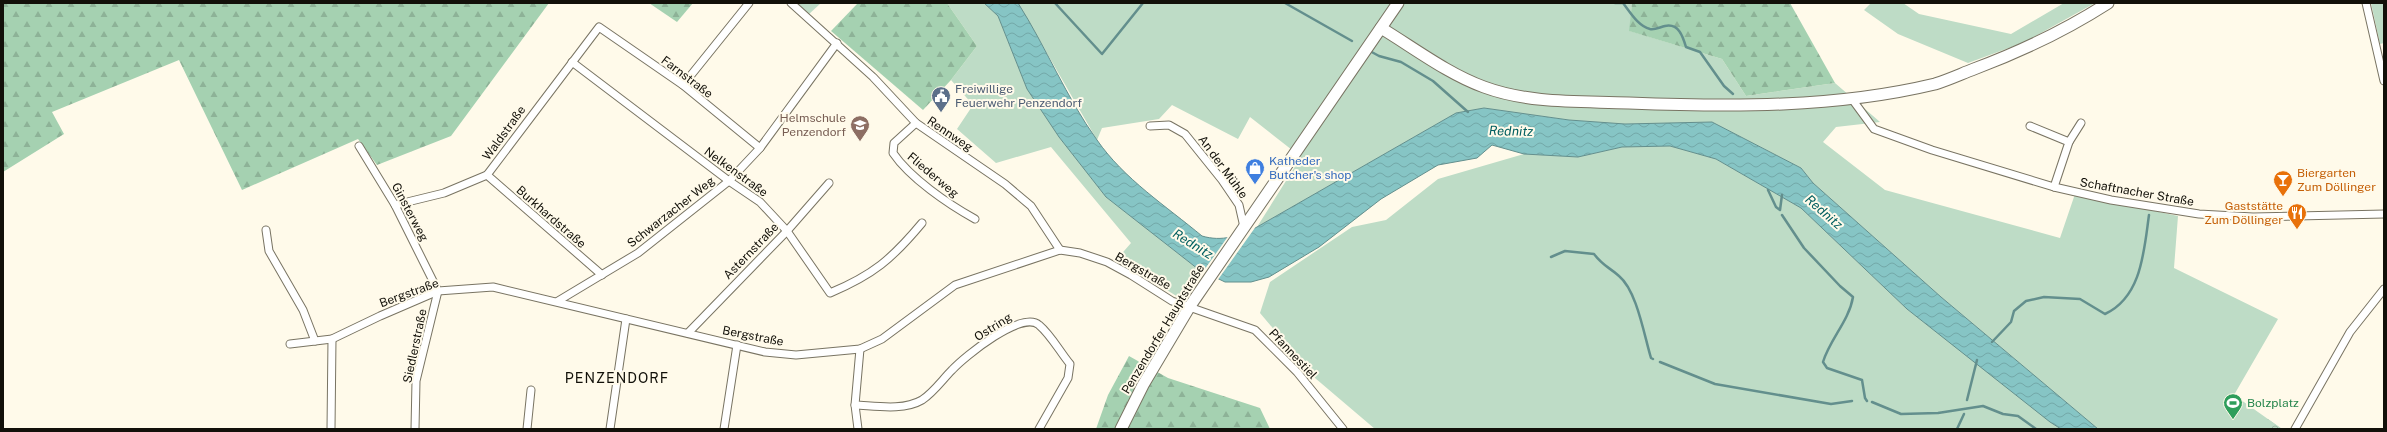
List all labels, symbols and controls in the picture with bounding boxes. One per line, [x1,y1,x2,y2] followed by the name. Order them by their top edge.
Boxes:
[659,53,716,101] street label: Farnstraße
[955,82,1082,110] place label: Freiwillige Feuerwehr Penzendorf
[930,85,952,113] public building icon: Freiwillige Feuerwehr Penzendorf
[480,103,528,163] street label: Waldstraße
[780,111,846,139] place label: Helmschule Penzendorf
[849,114,871,142] school or university icon: Helmschule Penzendorf
[925,114,975,154] street label: Rennweg
[1489,123,1533,139] water label: Rednitz
[1195,133,1251,201] street label: An der Mühle
[702,144,771,200] street label: Nelkenstraße
[904,149,962,201] street label: Fliederweg
[1269,154,1351,182] place label: Katheder Butcher's shop
[1244,157,1266,185] shop icon: Katheder Butcher's shop
[2297,166,2376,194] place label: Biergarten Zum Döllinger
[2272,169,2294,197] bar icon: Biergarten Zum Döllinger
[625,174,717,250] street label: Schwarzacher Weg
[2079,175,2195,209] street label: Schaftnacher Straße
[389,180,431,244] street label: Ginsterweg
[513,183,589,251] street label: Burkhardstraße
[1802,192,1846,232] water label: Rednitz
[2204,199,2283,227] place label: Gaststätte Zum Döllinger
[2286,202,2308,230] restaurant icon: Gaststätte Zum Döllinger
[721,220,781,282] street label: Asternstraße
[1170,226,1216,262] water label: Rednitz
[1113,249,1174,293] street label: Bergstraße
[1119,262,1207,396] street label: Penzendorfer Hauptstraße
[377,276,441,310] street label: Bergstraße
[400,307,430,384] street label: Siedlerstraße
[972,310,1014,344] street label: Ostring
[721,323,785,349] street label: Bergstraße
[1266,326,1320,382] street label: Pfannestiel
[565,370,669,386] district label: PENZENDORF
[2222,392,2244,420] sports icon: Bolzplatz
[2247,396,2299,410] place label: Bolzplatz

